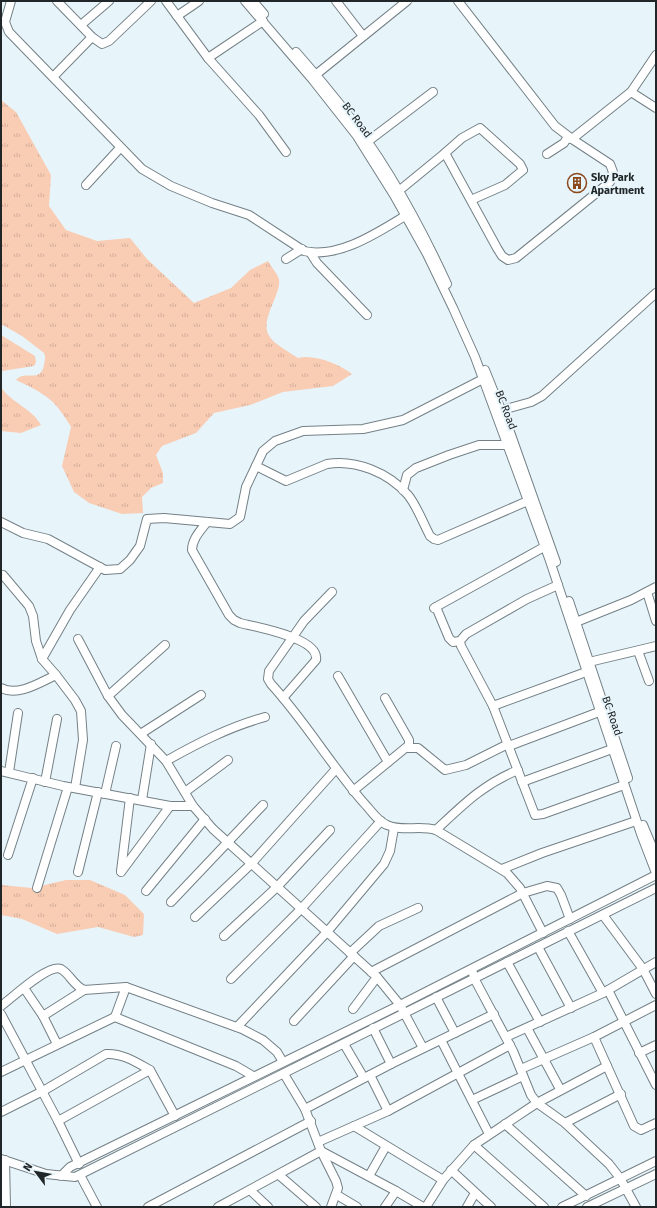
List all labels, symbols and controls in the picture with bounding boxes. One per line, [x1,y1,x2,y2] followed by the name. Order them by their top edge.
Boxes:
[339,100,375,140] street label: BC Road
[590,171,645,197] place label: Sky Park Apartment
[566,172,588,194] building icon: Sky Park Apartment
[493,388,519,432] street label: BC Road
[599,694,625,738] street label: BC Road
[16,1152,56,1192] north arrow
[20,1160,35,1174] text: N

